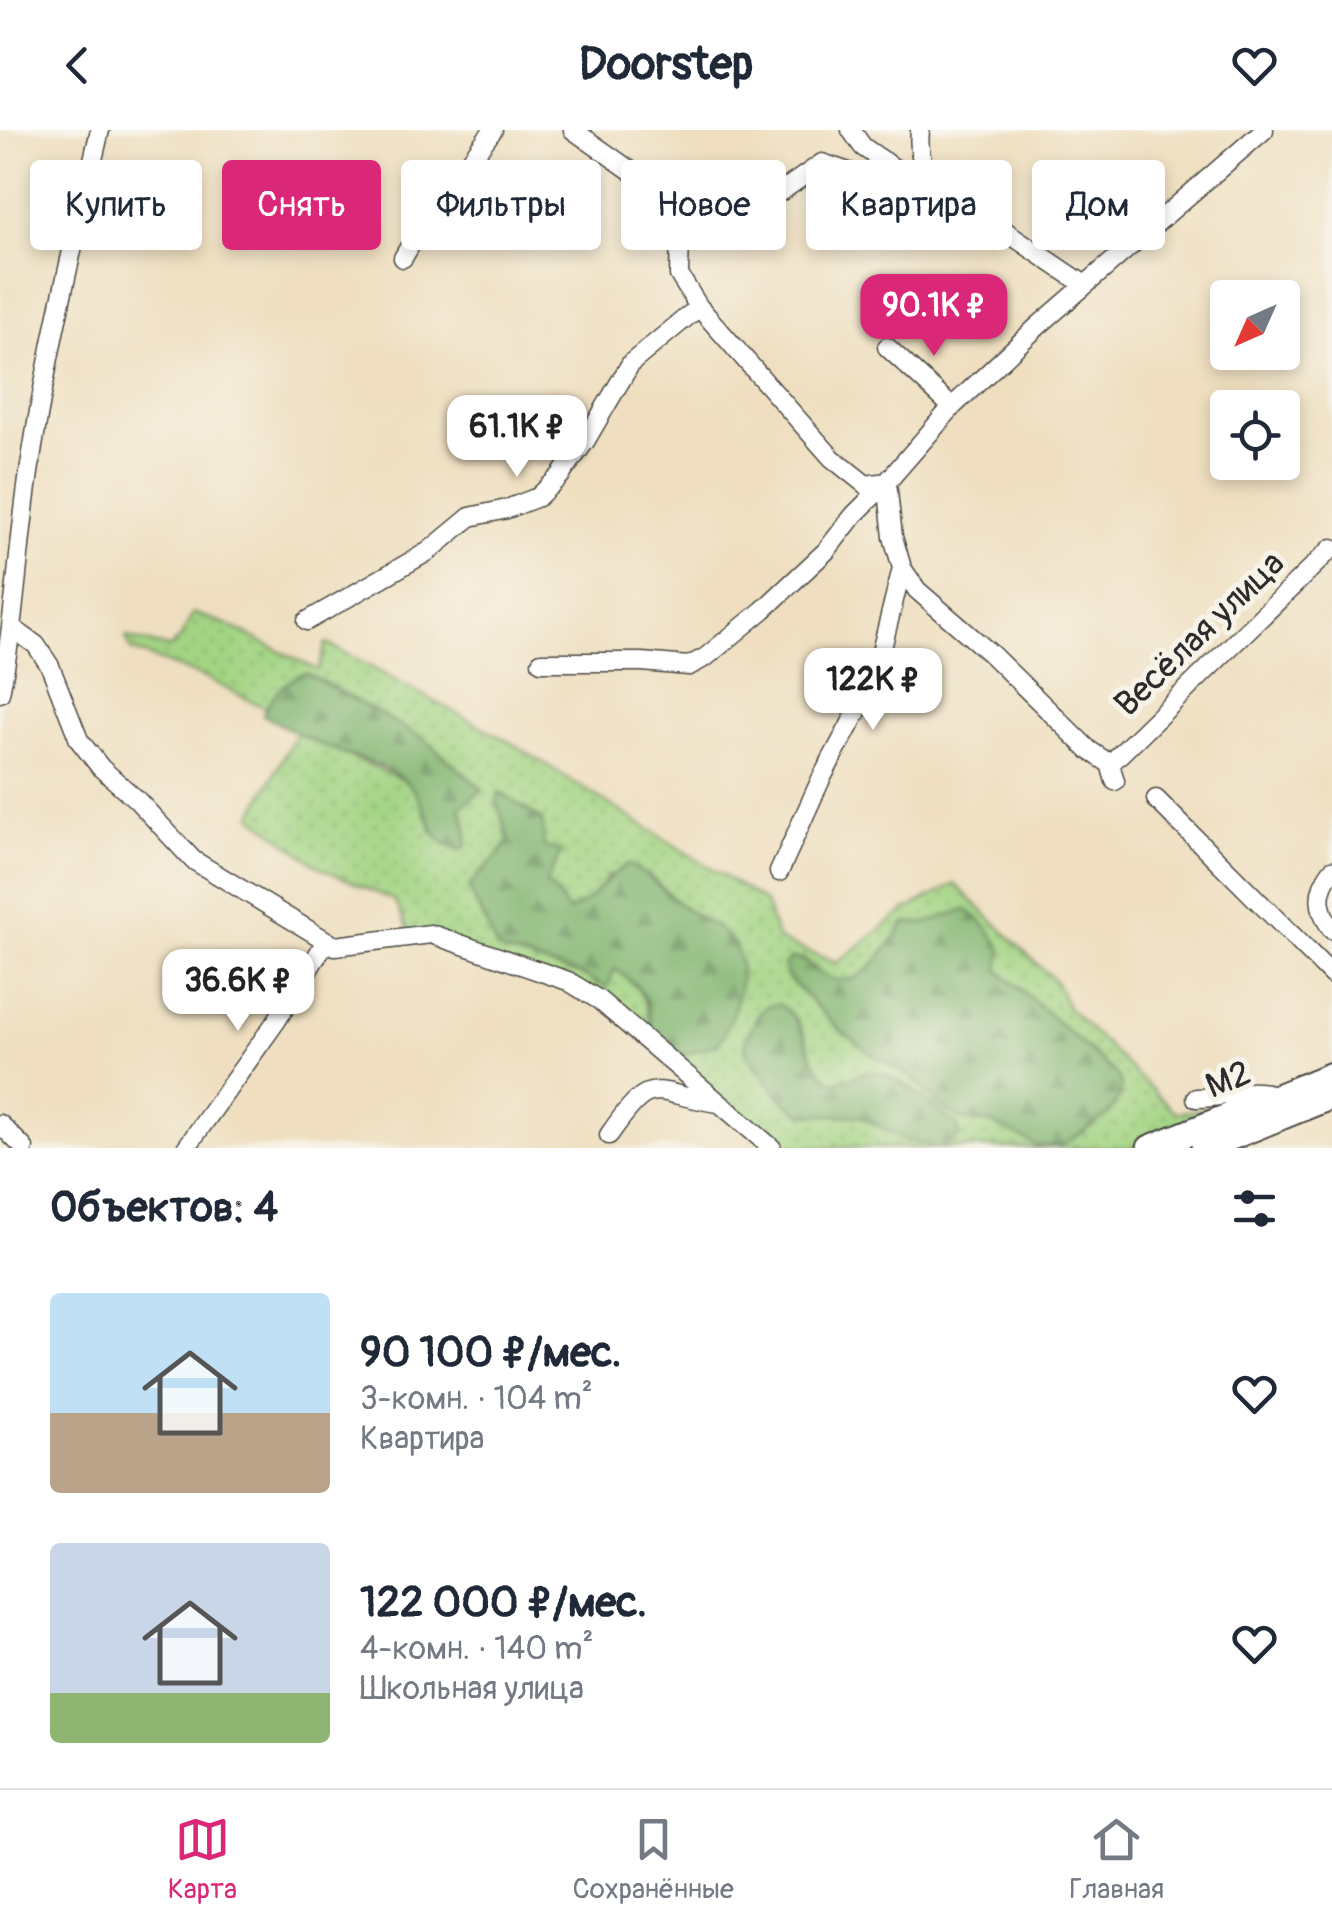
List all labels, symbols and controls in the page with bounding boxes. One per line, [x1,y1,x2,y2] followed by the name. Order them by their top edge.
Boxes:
[579,37,753,93] text: Doorstep
[50,38,105,93] icon: back
[1227,38,1282,93] icon: heart
[30,160,202,250] chip: Купить
[222,160,381,250] chip: Снять
[401,160,601,250] chip: Фильтры
[621,160,786,250] chip: Новое
[806,160,1012,250] chip: Квартира
[1032,160,1165,250] chip: Дом
[842,274,1026,359] pin: 90.1K ₽
[1210,280,1300,370] north arrow
[1210,280,1300,480] map controls
[882,286,986,326] text: 90.1K ₽
[1210,390,1300,480] button: locate
[425,395,609,480] pin: 61.1K ₽
[469,407,565,447] text: 61.1K ₽
[1105,542,1294,726] street label: Весёлая улица
[792,648,954,733] pin: 122K ₽
[826,660,920,700] text: 122K ₽
[146,949,330,1034] pin: 36.6K ₽
[184,961,292,1001] text: 36.6K ₽
[1199,1051,1257,1109] street label: М2
[1227,1181,1282,1236] icon: filters
[50,1182,278,1234] text: Объектов: 4
[360,1327,622,1379] text: 90 100 ₽/мес.
[130,1333,250,1453] icon: home
[1227,1366,1282,1421] icon: heart
[360,1379,593,1419] text: 3-комн. · 104 m²
[360,1419,484,1459] text: Квартира
[360,1577,647,1629] text: 122 000 ₽/мес.
[130,1583,250,1703] icon: home
[1227,1616,1282,1671] icon: heart
[360,1629,593,1669] text: 4-комн. · 140 m²
[360,1669,584,1709] text: Школьная улица
[168,1812,237,1907] tab: Карта
[572,1812,734,1907] tab: Сохранённые
[1069,1812,1164,1907] tab: Главная

